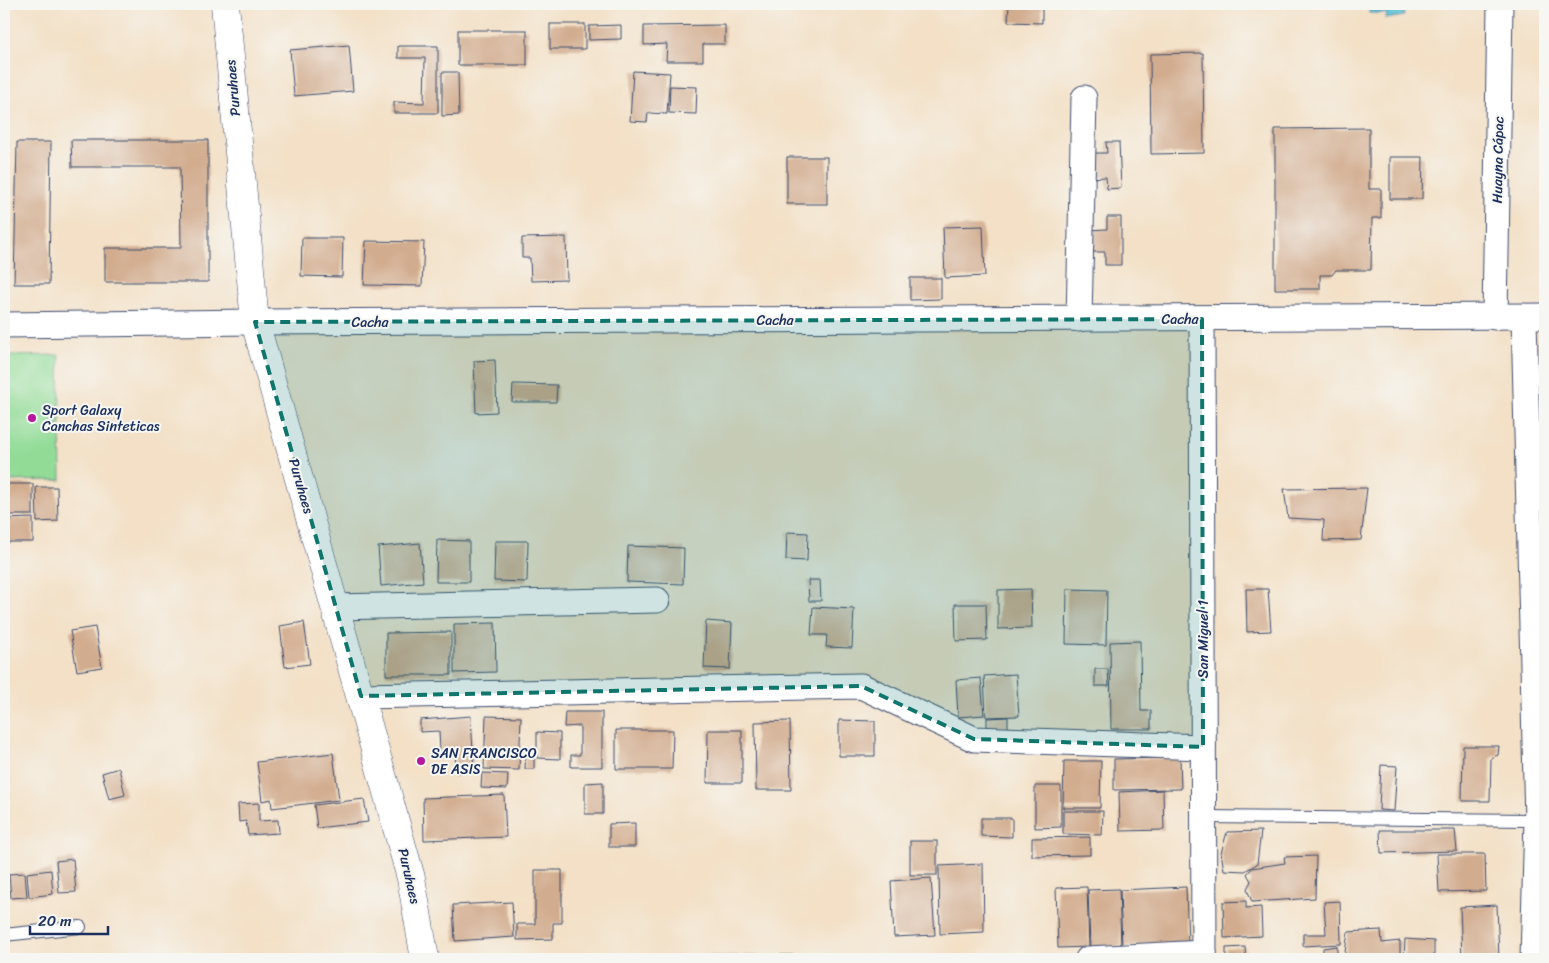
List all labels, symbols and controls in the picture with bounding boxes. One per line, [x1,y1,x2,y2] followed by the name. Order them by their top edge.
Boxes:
[218,58,248,117] street label: Puruhaes
[1485,116,1511,204] street label: Huayna Cápac
[1161,307,1200,332] street label: Cacha
[756,308,795,333] street label: Cacha
[351,310,390,335] street label: Cacha
[42,398,160,439] place label: Sport Galaxy Canchas Sinteticas
[26,412,38,424] marker: Sport Galaxy Canchas Sinteticas
[281,455,321,517] street label: Puruhaes
[1191,600,1216,678] street label: San Miguel 1
[431,741,537,782] place label: SAN FRANCISCO DE ASIS
[415,755,427,767] marker: SAN FRANCISCO DE ASIS
[390,846,428,907] street label: Puruhaes
[30,903,108,935] scale bar
[38,908,72,934] text: 20 m

